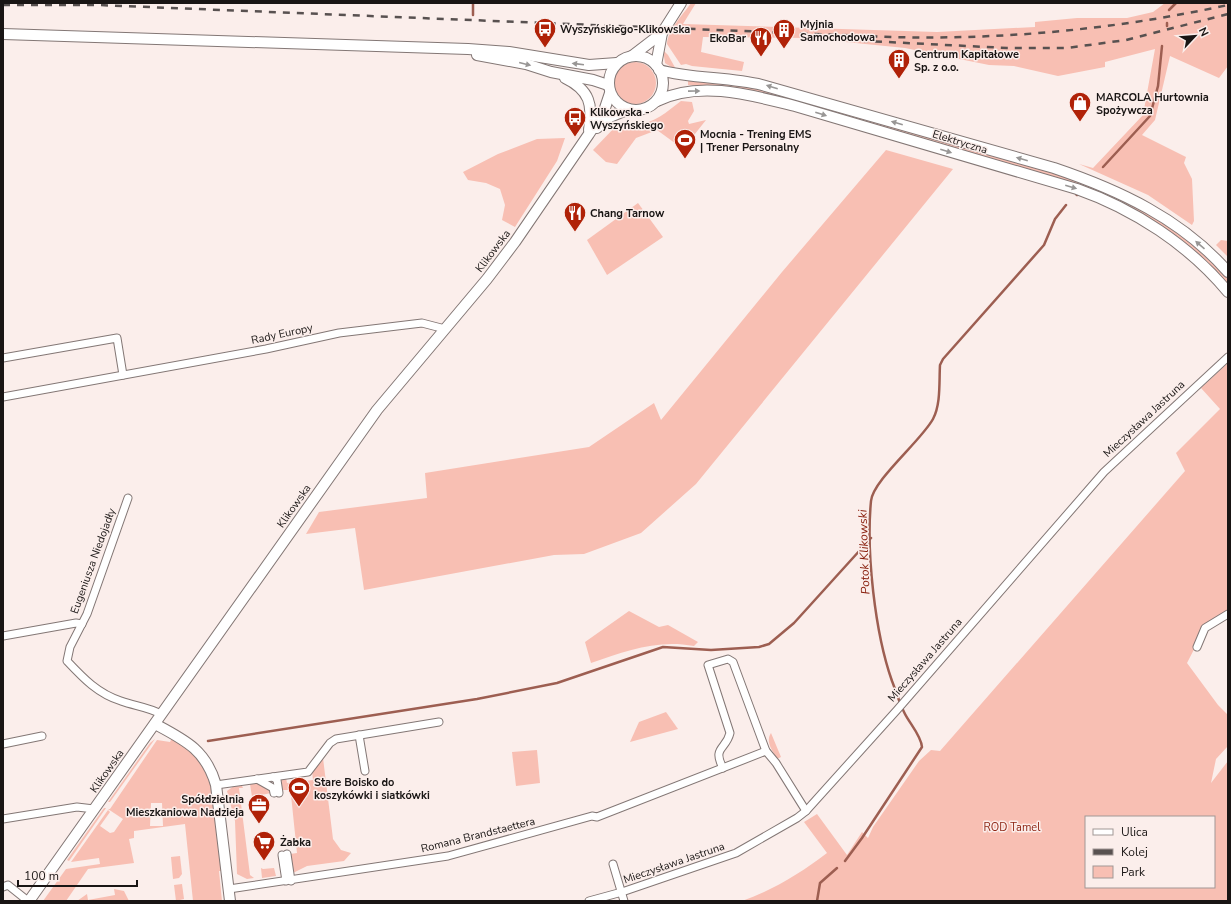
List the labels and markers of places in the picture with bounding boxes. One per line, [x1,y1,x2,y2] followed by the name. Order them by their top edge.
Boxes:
[532,16,558,49] bus stop icon: Wyszyńskiego-Klikowska
[771,17,797,50] building icon: Myjnia Samochodowa
[800,17,875,45] place label: Myjnia Samochodowa
[560,22,690,37] place label: Wyszyńskiego-Klikowska
[748,25,774,58] restaurant icon: EkoBar
[709,31,747,46] place label: EkoBar
[886,47,912,80] building icon: Centrum Kapitałowe Sp. z o.o.
[914,47,1019,75] place label: Centrum Kapitałowe Sp. z o.o.
[1067,90,1093,123] shop icon: MARCOLA Hurtownia Spożywcza
[1096,90,1209,118] place label: MARCOLA Hurtownia Spożywcza
[562,105,588,138] bus stop icon: Klikowska - Wyszyńskiego
[590,105,663,133] place label: Klikowska - Wyszyńskiego
[672,127,698,160] sports icon: Mocnia - Trening EMS | Trener Personalny
[700,127,812,155] place label: Mocnia - Trening EMS | Trener Personalny
[562,200,588,233] restaurant icon: Chang Tarnow
[590,206,665,221] place label: Chang Tarnow
[286,775,312,808] sports icon: Stare Boisko do koszykówki i siatkówki
[314,775,430,803] place label: Stare Boisko do koszykówki i siatkówki
[126,792,244,820] place label: Spółdzielnia Mieszkaniowa Nadzieja
[246,792,272,825] office icon: Spółdzielnia Mieszkaniowa Nadzieja
[251,829,277,862] supermarket icon: Żabka
[280,834,311,850] place label: Żabka

